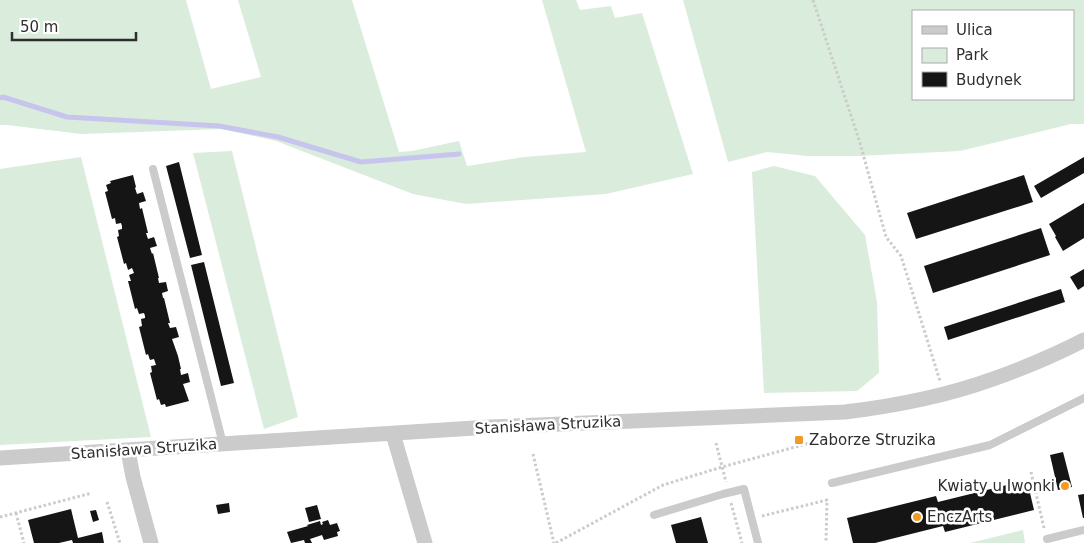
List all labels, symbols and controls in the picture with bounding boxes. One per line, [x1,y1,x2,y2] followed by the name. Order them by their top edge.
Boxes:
[12,10,136,42] scale bar
[912,10,1074,100] legend
[20,18,58,36] text: 50 m
[956,21,993,39] text: Ulica
[956,46,989,64] text: Park
[956,71,1022,89] text: Budynek
[474,412,622,438] street label: Stanisława Struzika
[809,431,936,449] place label: Zaborze Struzika
[793,434,805,446] marker: Zaborze Struzika
[70,435,218,463] street label: Stanisława Struzika
[938,477,1055,495] place label: Kwiaty u Iwonki
[1059,480,1071,492] marker: Kwiaty u Iwonki
[927,508,992,526] place label: EnczArts
[911,511,923,523] marker: EnczArts

